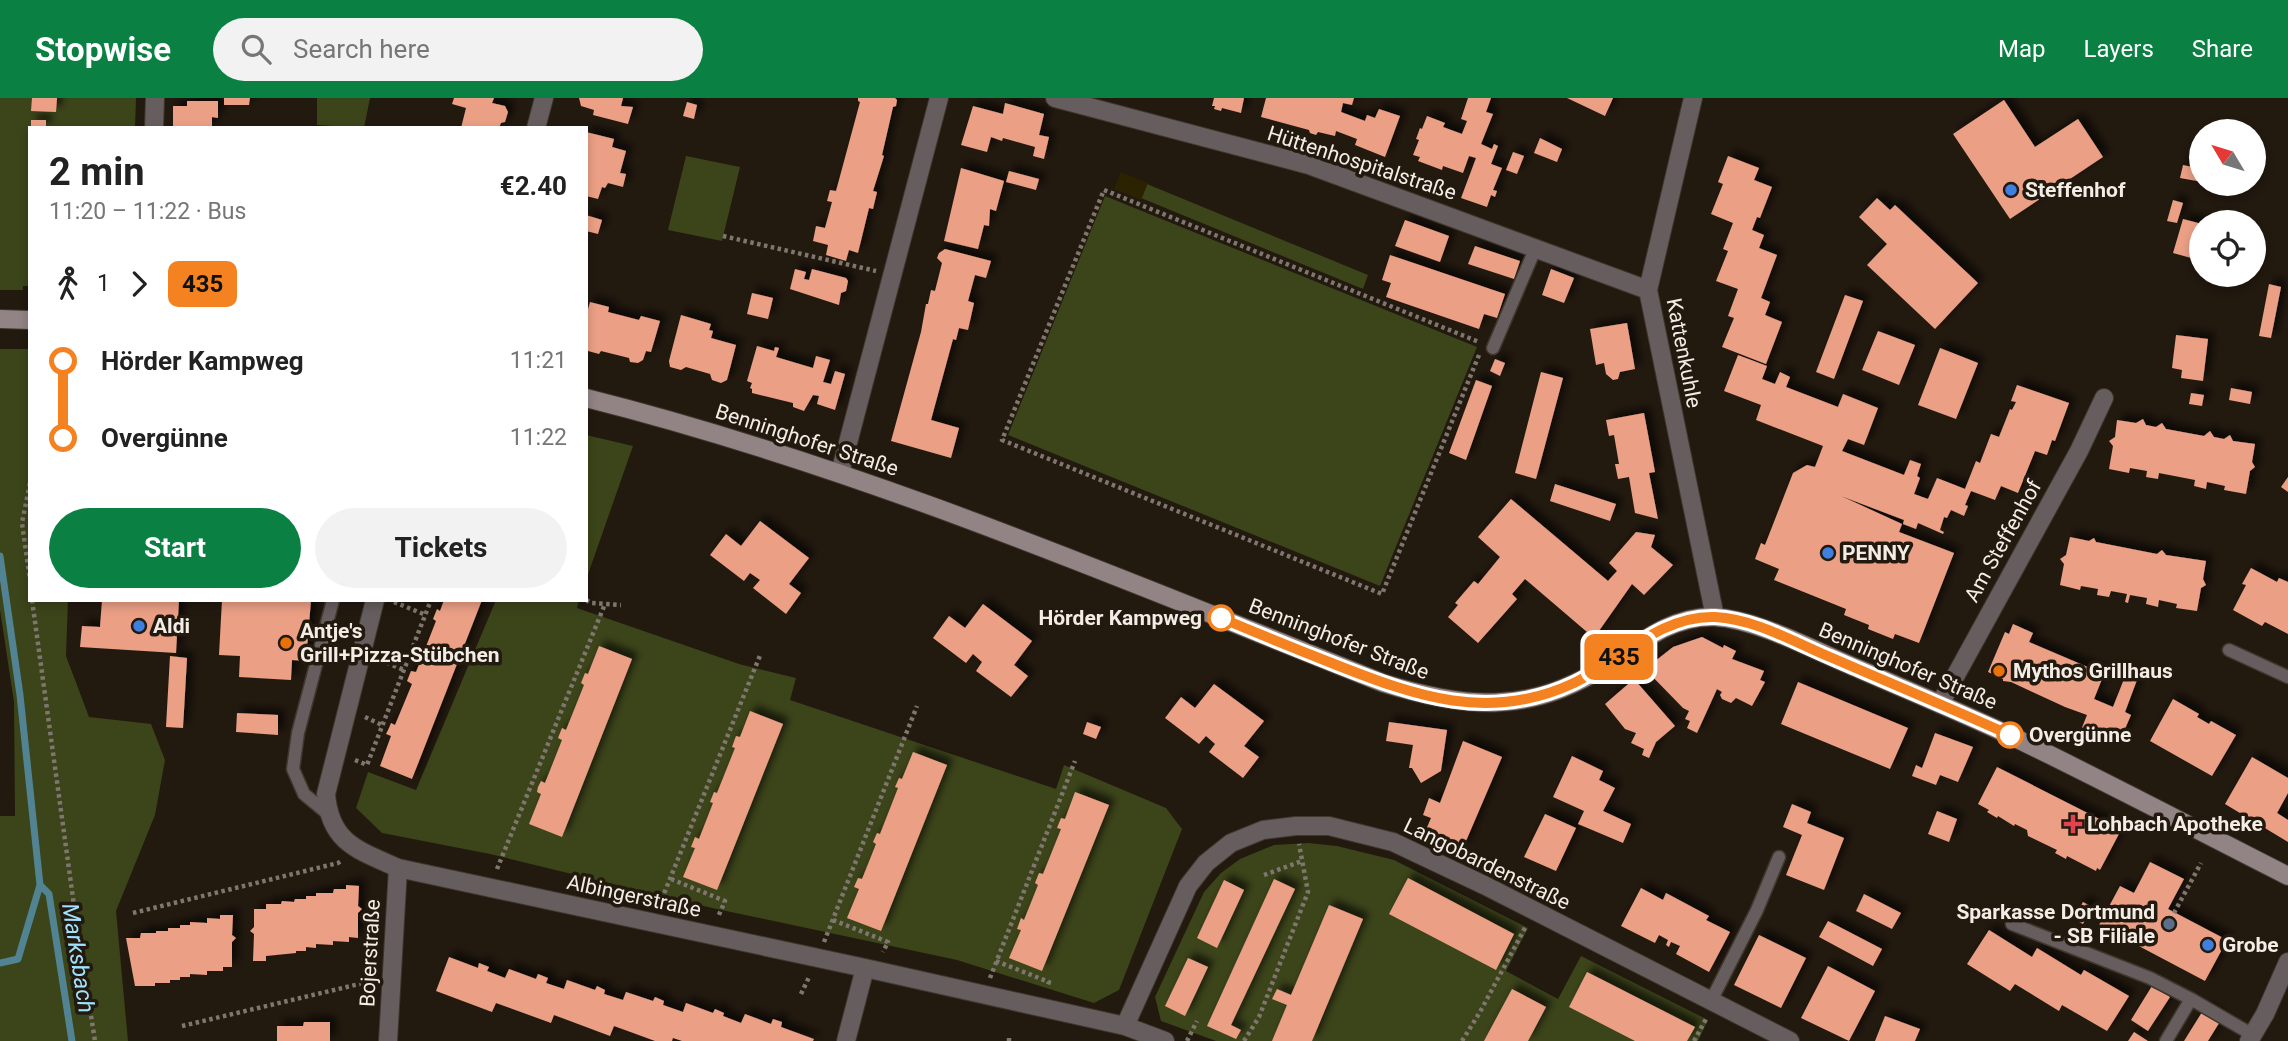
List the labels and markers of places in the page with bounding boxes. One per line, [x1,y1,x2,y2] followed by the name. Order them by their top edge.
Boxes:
[2025,178,2126,202] place label: Steffenhof
[2003,182,2019,198] marker: Steffenhof
[1842,541,1910,565] place label: PENNY
[1820,545,1836,561] marker: PENNY
[1208,605,1234,631] marker: Hörder Kampweg
[1038,606,1202,630] place label: Hörder Kampweg
[153,614,190,638] place label: Aldi
[131,618,147,634] marker: Aldi
[300,619,500,667] place label: Antje's Grill+Pizza-Stübchen
[278,635,294,651] marker: Antje's Grill+Pizza-Stübchen
[2013,659,2173,683] place label: Mythos Grillhaus
[1991,663,2007,679] marker: Mythos Grillhaus
[1997,722,2023,748] marker: Overgünne
[2029,723,2131,747] place label: Overgünne
[2087,812,2263,836] place label: Lohbach Apotheke
[2065,816,2081,832] marker: Lohbach Apotheke
[1956,900,2155,948] place label: Sparkasse Dortmund - SB Filiale
[2161,916,2177,932] marker: Sparkasse Dortmund - SB Filiale
[2222,933,2279,957] place label: Grobe
[2200,937,2216,953] marker: Grobe

